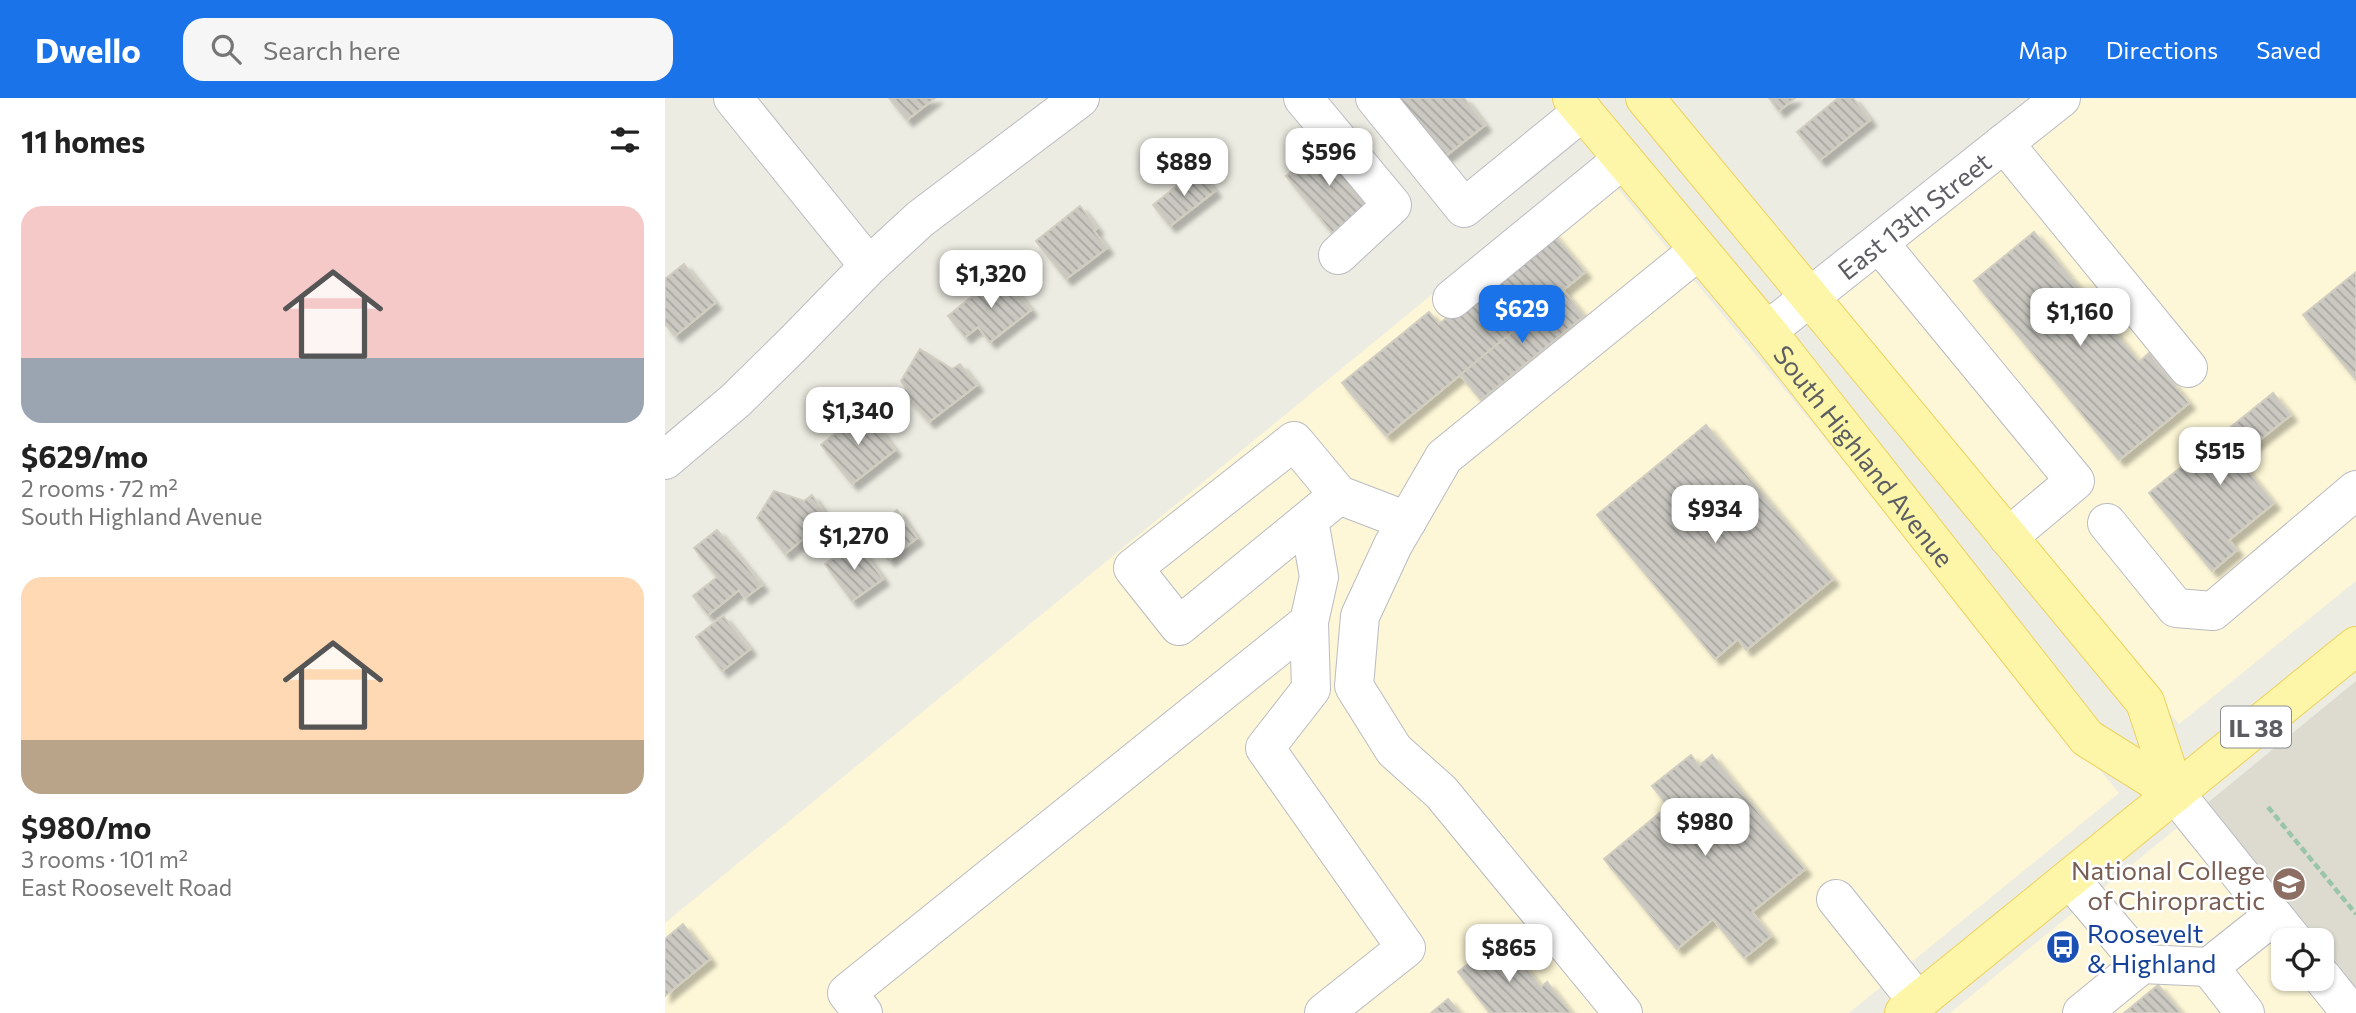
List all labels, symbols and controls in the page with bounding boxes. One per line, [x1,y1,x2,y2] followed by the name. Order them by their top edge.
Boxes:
[183,18,673,81] search box
[35,29,141,70] text: Dwello
[207,30,245,68] icon: search
[263,34,401,65] text: Search here
[2018,35,2068,64] text: Map
[2106,35,2218,64] text: Directions
[2256,35,2321,64] text: Saved
[606,121,644,159] icon: filters
[21,122,145,159] text: 11 homes
[1288,129,1370,188] pin: $596
[1301,137,1357,165] text: $596
[1143,139,1225,198] pin: $889
[1831,145,1996,285] street label: East 13th Street
[1156,147,1212,175] text: $889
[934,250,1048,310] pin: $1,320
[270,251,396,377] icon: home
[956,259,1026,287] text: $1,320
[1481,286,1563,345] pin: $629
[2023,288,2137,348] pin: $1,160
[1495,294,1549,322] text: $629
[2046,297,2114,325] text: $1,160
[1768,338,1961,572] street label: South Highland Avenue
[801,388,915,447] pin: $1,340
[822,396,894,424] text: $1,340
[2179,428,2261,487] pin: $515
[2195,436,2245,464] text: $515
[21,437,148,474] text: $629/mo
[21,474,178,502] text: 2 rooms · 72 m²
[1674,486,1756,545] pin: $934
[1688,494,1742,522] text: $934
[21,502,262,530] text: South Highland Avenue
[797,512,911,572] pin: $1,270
[819,521,889,549] text: $1,270
[270,622,396,748] icon: home
[2221,706,2291,748] road number: IL 38
[1664,798,1746,858] pin: $980
[1677,807,1733,835] text: $980
[21,808,151,845] text: $980/mo
[21,845,188,873] text: 3 rooms · 101 m²
[2071,854,2265,915] place label: National College of Chiropractic
[2270,865,2308,903] school or university icon: National College of Chiropractic
[21,873,232,901] text: East Roosevelt Road
[2087,917,2216,978] place label: Roosevelt & Highland
[1468,924,1550,984] pin: $865
[2044,928,2082,966] bus stop icon: Roosevelt & Highland
[2271,928,2334,991] map controls
[2271,928,2334,991] button: locate
[1481,933,1537,961] text: $865

